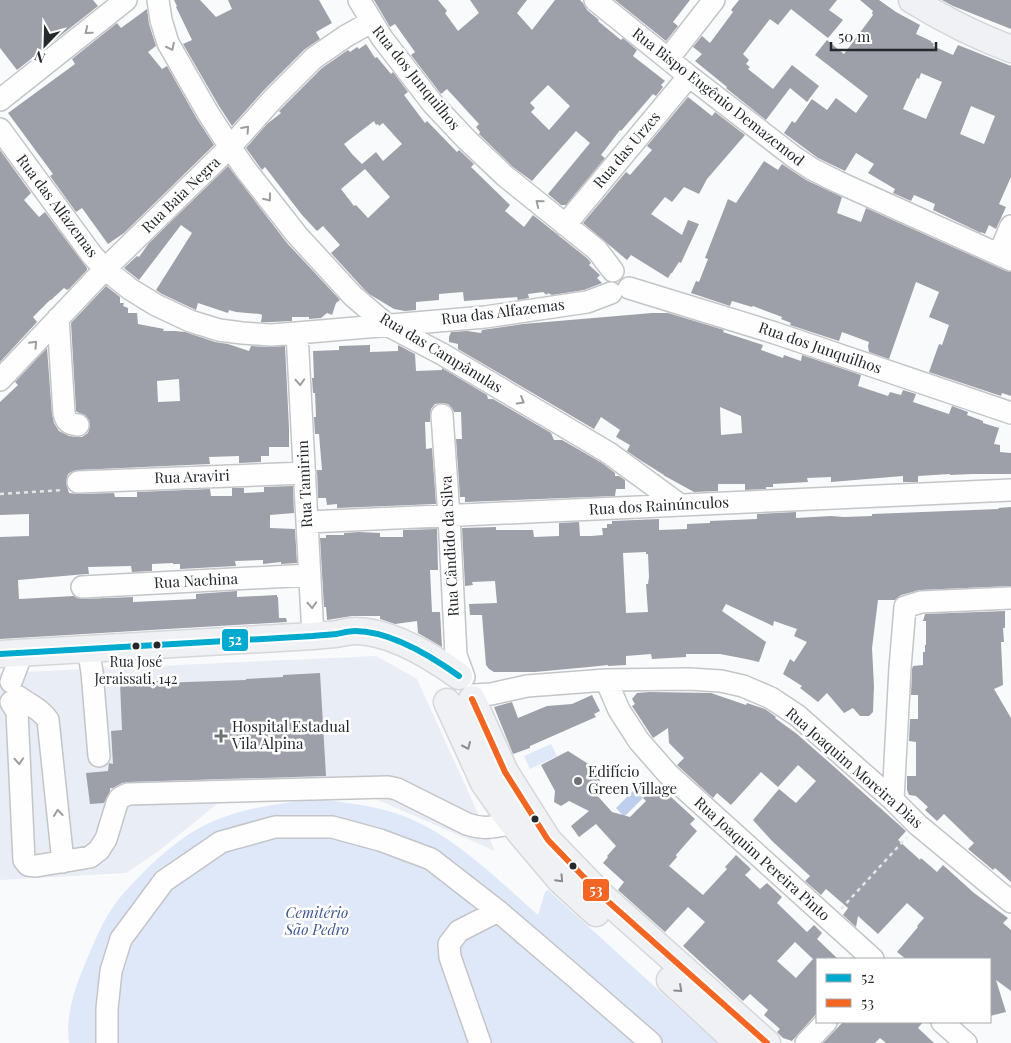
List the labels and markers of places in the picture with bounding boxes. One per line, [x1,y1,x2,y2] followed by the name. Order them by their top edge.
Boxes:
[152,640,162,650] unlabelled marker
[131,641,141,651] marker: Rua José Jeraissati, 142
[93,652,178,688] place label: Rua José Jeraissati, 142
[231,716,350,753] place label: Hospital Estadual Vila Alpina
[214,729,228,743] marker: Hospital Estadual Vila Alpina
[588,761,677,798] place label: Edifício Green Village
[572,775,584,787] marker: Edifício Green Village
[530,814,540,824] unlabelled marker
[568,861,578,871] unlabelled marker

